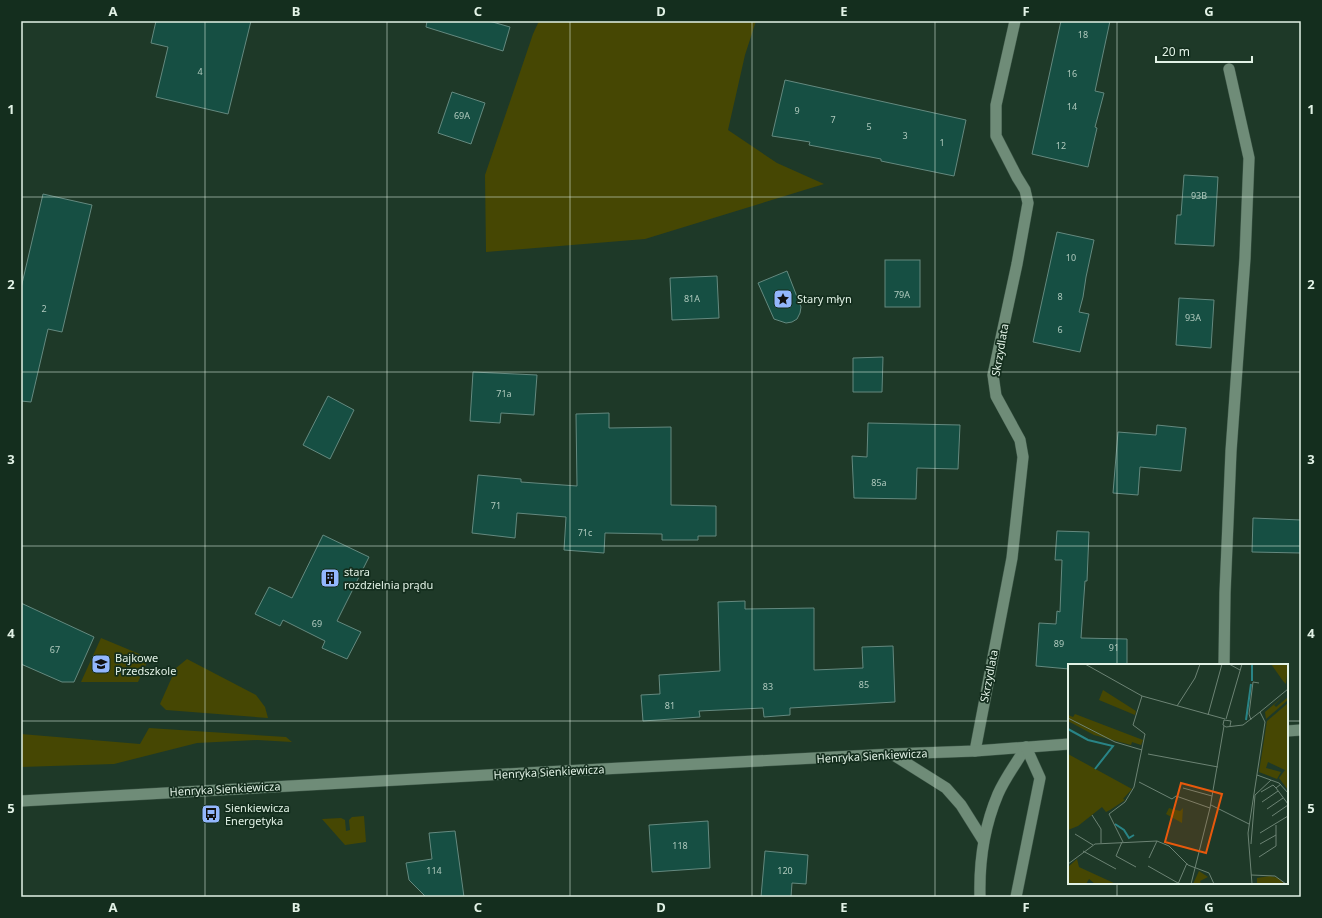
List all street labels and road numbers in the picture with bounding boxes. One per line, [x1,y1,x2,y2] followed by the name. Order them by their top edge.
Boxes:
[988,322,1012,377] street label: Skrzydlata
[976,648,1001,703] street label: Skrzydlata
[816,745,928,766] street label: Henryka Sienkiewicza
[493,761,605,782] street label: Henryka Sienkiewicza
[169,778,281,799] street label: Henryka Sienkiewicza

